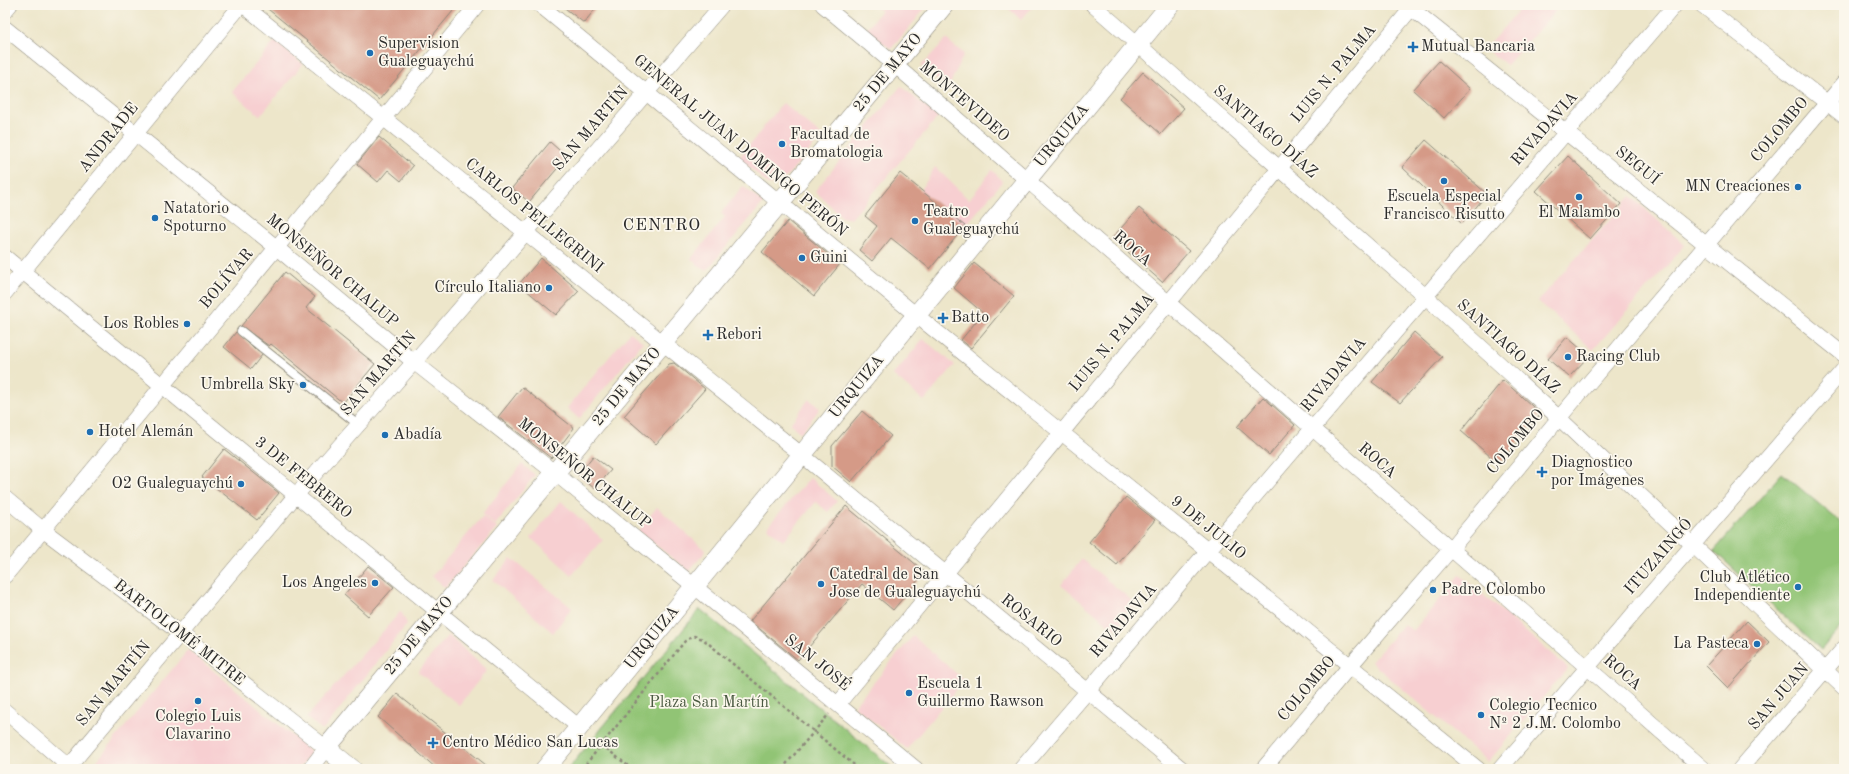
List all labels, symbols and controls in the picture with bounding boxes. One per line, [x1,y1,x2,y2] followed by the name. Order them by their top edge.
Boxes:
[1288,22,1380,126] street label: LUIS N. PALMA
[851,31,925,115] street label: 25 DE MAYO
[378,36,475,70] place label: Supervision Gualeguaychú
[1421,39,1535,55] place label: Mutual Bancaria
[1408,42,1418,52] marker: Mutual Bancaria
[365,48,375,58] marker: Supervision Gualeguaychú
[630,48,853,240] street label: GENERAL JUAN DOMINGO PERÓN
[916,59,1012,145] street label: MONTEVIDEO
[1210,80,1323,181] street label: SANTIAGO DÍAZ
[547,81,632,174] street label: SAN MARTÍN
[1509,89,1581,169] street label: RIVADAVIA
[1748,94,1812,166] street label: COLOMBO
[76,100,142,176] street label: ANDRADE
[1032,101,1092,171] street label: URQUIZA
[790,127,883,161] place label: Facultad de Bromatologia
[777,139,787,149] marker: Facultad de Bromatologia
[1612,141,1664,188] street label: SEGUÍ
[462,156,606,276] street label: CARLOS PELLEGRINI
[1439,176,1449,186] marker: Escuela Especial Francisco Risutto
[1685,179,1790,195] place label: MN Creaciones
[1793,182,1803,192] marker: MN Creaciones
[1383,189,1505,223] place label: Escuela Especial Francisco Risutto
[1574,192,1584,202] marker: El Malambo
[163,201,229,235] place label: Natatorio Spoturno
[923,204,1020,238] place label: Teatro Gualeguaychú
[1538,205,1620,221] place label: El Malambo
[263,208,404,331] street label: MONSEÑOR CHALUP
[150,213,160,223] marker: Natatorio Spoturno
[910,216,920,226] marker: Teatro Gualeguaychú
[623,217,701,234] district label: CENTRO
[1110,228,1154,270] street label: ROCA
[194,243,257,312] street label: BOLÍVAR
[810,250,847,266] place label: Guini
[797,253,807,263] marker: Guini
[434,280,541,296] place label: Círculo Italiano
[544,283,554,293] marker: Círculo Italiano
[1066,291,1158,395] street label: LUIS N. PALMA
[1454,294,1565,397] street label: SANTIAGO DÍAZ
[951,310,989,326] place label: Batto
[938,313,948,323] marker: Batto
[103,316,179,332] place label: Los Robles
[182,319,192,329] marker: Los Robles
[335,326,420,419] street label: SAN MARTÍN
[716,327,762,343] place label: Rebori
[703,330,713,340] marker: Rebori
[1298,335,1370,415] street label: RIVADAVIA
[590,345,664,429] street label: 25 DE MAYO
[1576,349,1660,365] place label: Racing Club
[827,352,887,422] street label: URQUIZA
[1563,352,1573,362] marker: Racing Club
[200,377,296,393] place label: Umbrella Sky
[298,380,308,390] marker: Umbrella Sky
[1484,406,1548,478] street label: COLOMBO
[514,412,657,533] street label: MONSEÑOR CHALUP
[98,424,194,440] place label: Hotel Alemán
[85,427,95,437] marker: Hotel Alemán
[393,427,442,443] place label: Abadía
[380,430,390,440] marker: Abadía
[251,434,355,522] street label: 3 DE FEBRERO
[1355,440,1399,482] street label: ROCA
[1551,455,1644,489] place label: Diagnostico por Imágenes
[1536,466,1548,478] marker: Diagnostico por Imágenes
[112,476,233,492] place label: O2 Gualeguaychú
[236,479,246,489] marker: O2 Gualeguaychú
[1168,493,1248,563] street label: 9 DE JULIO
[1618,513,1696,598] street label: ITUZAINGÓ
[829,567,981,601] place label: Catedral de San Jose de Gualeguaychú
[1693,570,1790,604] place label: Club Atlético Independiente
[111,574,250,689] street label: BARTOLOMÉ MITRE
[281,575,367,591] place label: Los Angeles
[370,578,380,588] marker: Los Angeles
[816,579,826,589] marker: Catedral de San Jose de Gualeguaychú
[1088,581,1160,661] street label: RIVADAVIA
[1441,582,1546,598] place label: Padre Colombo
[1793,582,1803,592] marker: Club Atlético Independiente
[1428,585,1438,595] marker: Padre Colombo
[997,592,1065,650] street label: ROSARIO
[382,594,456,678] street label: 25 DE MAYO
[622,603,682,673] street label: URQUIZA
[781,629,855,694] street label: SAN JOSÉ
[71,636,154,730] street label: SAN MARTÍN
[1673,636,1749,652] place label: La Pasteca
[1752,639,1762,649] marker: La Pasteca
[1600,652,1644,694] street label: ROCA
[1275,653,1339,725] street label: COLOMBO
[1746,661,1812,733] street label: SAN JUAN
[917,676,1044,710] place label: Escuela 1 Guillermo Rawson
[904,688,914,698] marker: Escuela 1 Guillermo Rawson
[649,695,769,711] park label: Plaza San Martín
[193,696,203,706] marker: Colegio Luis Clavarino
[1489,698,1621,732] place label: Colegio Tecnico Nº 2 J.M. Colombo
[155,709,241,743] place label: Colegio Luis Clavarino
[1476,710,1486,720] marker: Colegio Tecnico Nº 2 J.M. Colombo
[442,735,618,751] place label: Centro Médico San Lucas
[427,737,439,749] marker: Centro Médico San Lucas

